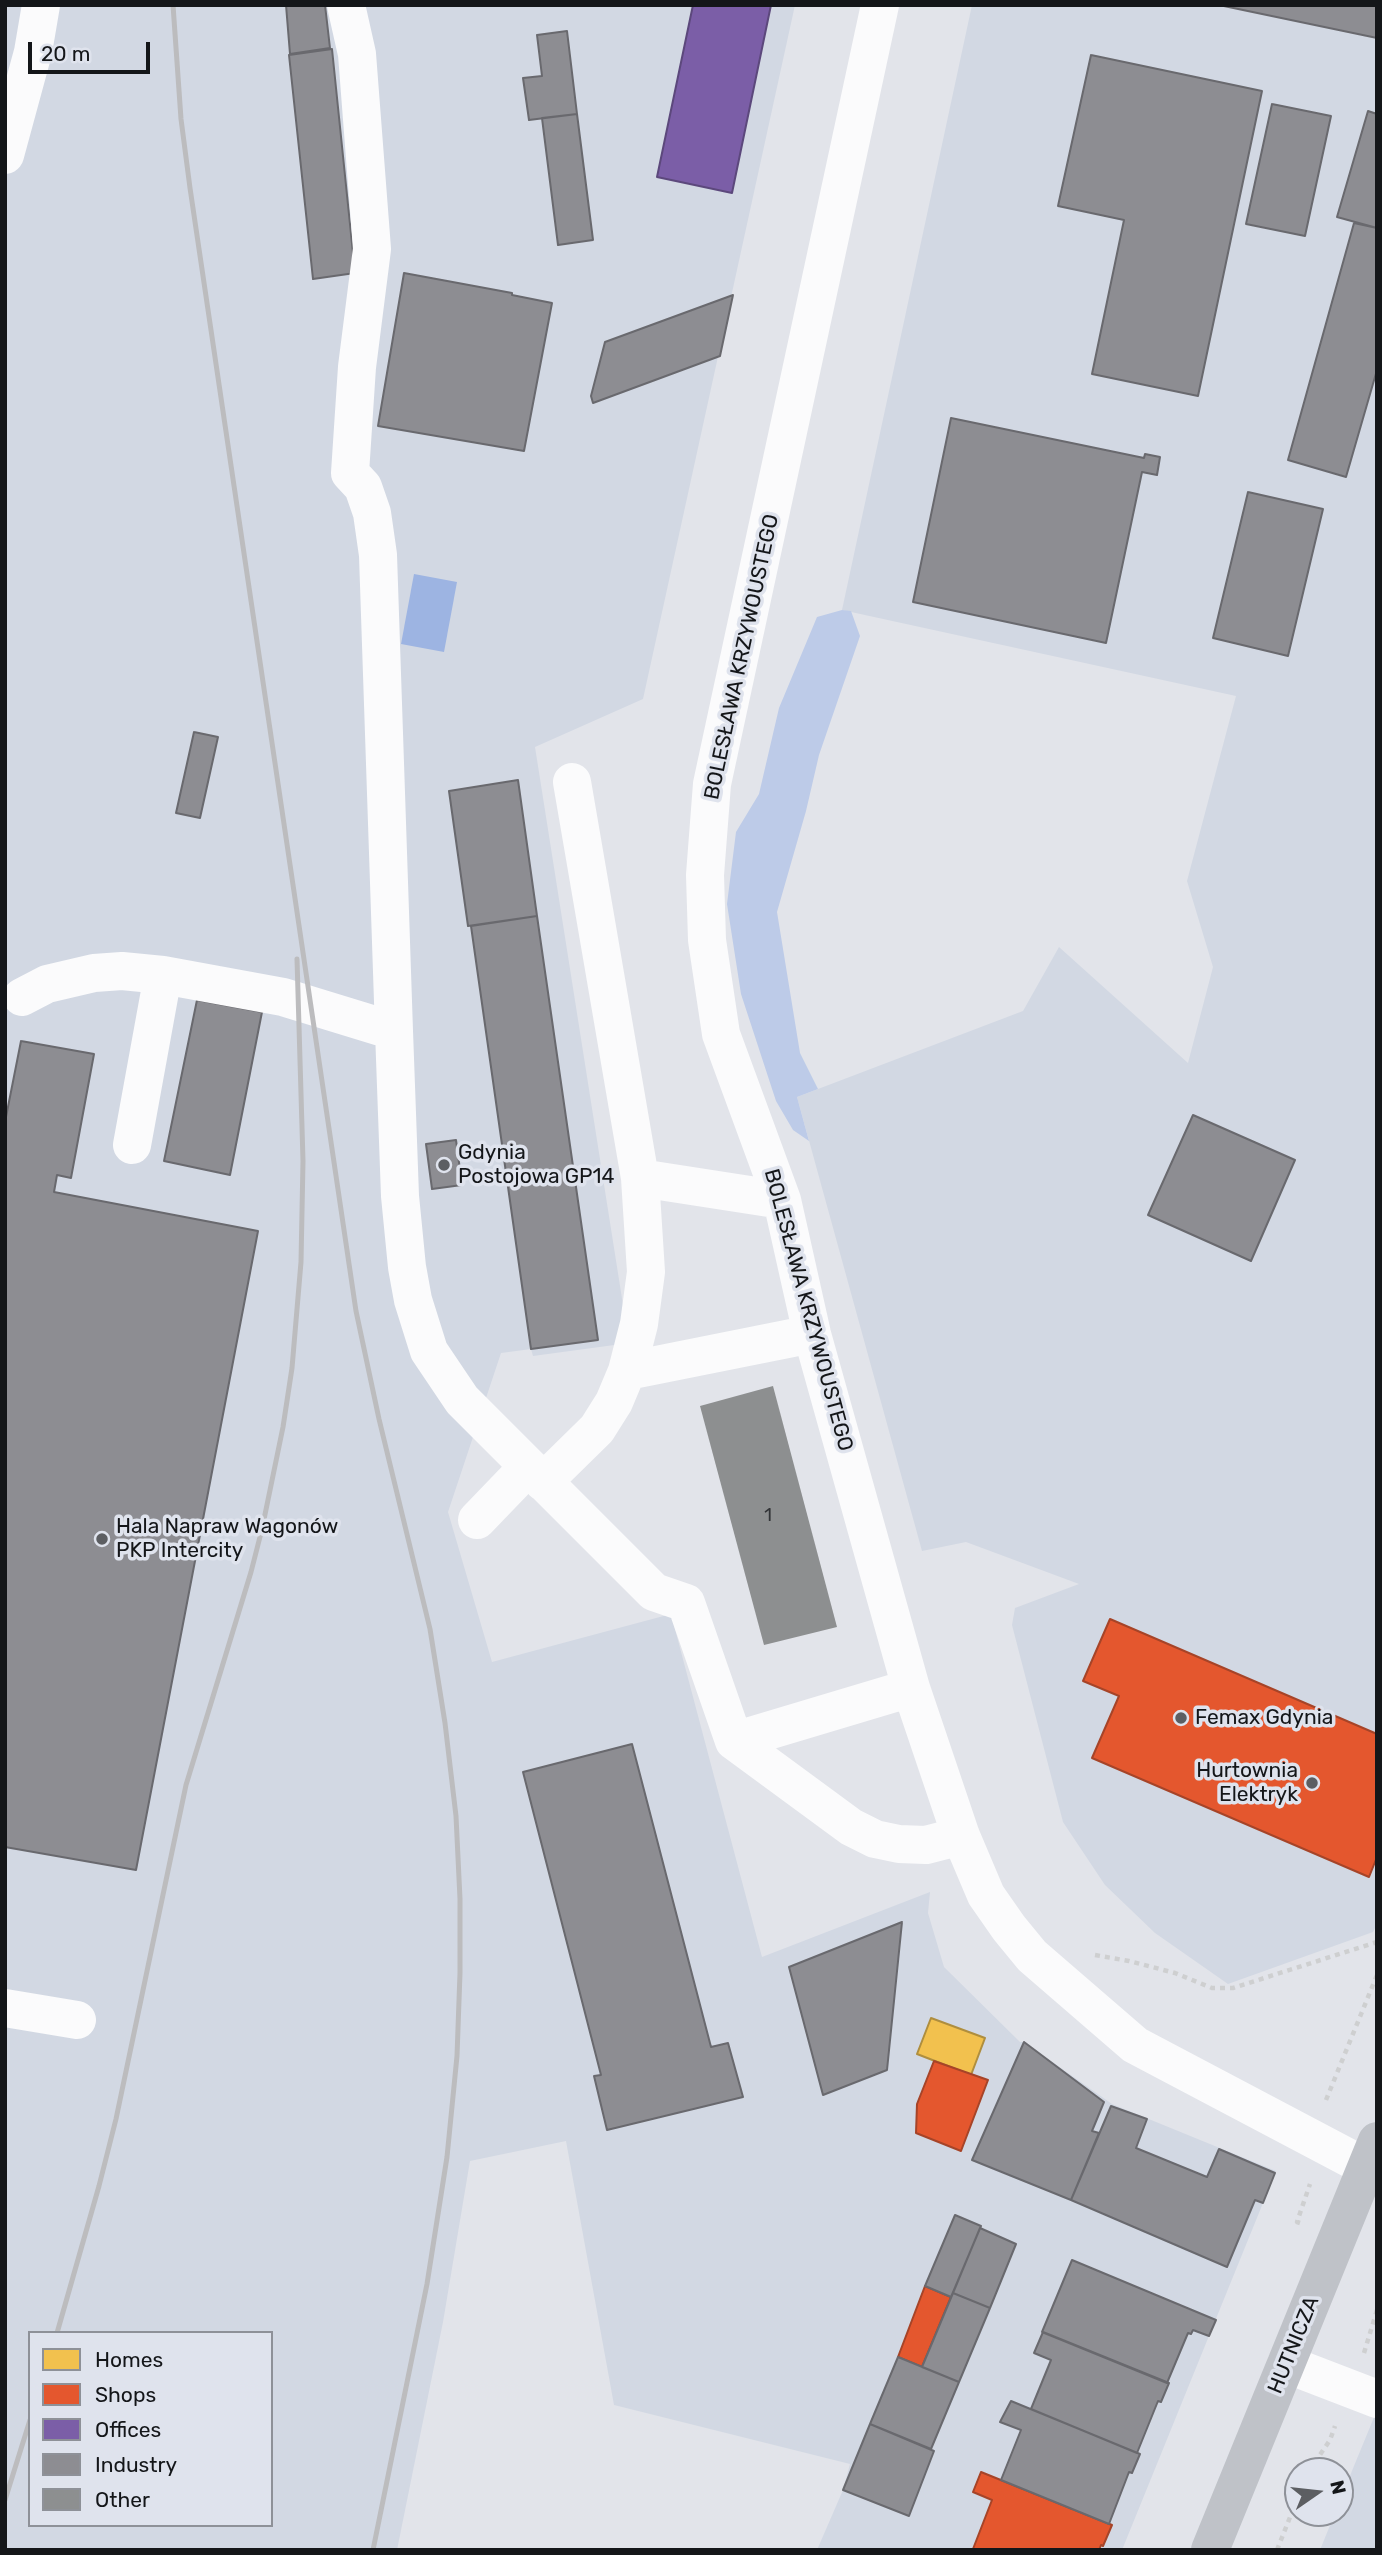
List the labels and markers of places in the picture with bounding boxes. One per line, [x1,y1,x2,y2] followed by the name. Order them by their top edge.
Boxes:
[458,1140,615,1190] place label: Gdynia Postojowa GP14
[436,1157,452,1173] marker: Gdynia Postojowa GP14
[116,1514,338,1564] place label: Hala Napraw Wagonów PKP Intercity
[94,1531,110,1547] marker: Hala Napraw Wagonów PKP Intercity
[1195,1705,1333,1731] place label: Femax Gdynia
[1173,1710,1189,1726] marker: Femax Gdynia
[1196,1758,1298,1808] place label: Hurtownia Elektryk
[1304,1775,1320,1791] marker: Hurtownia Elektryk

